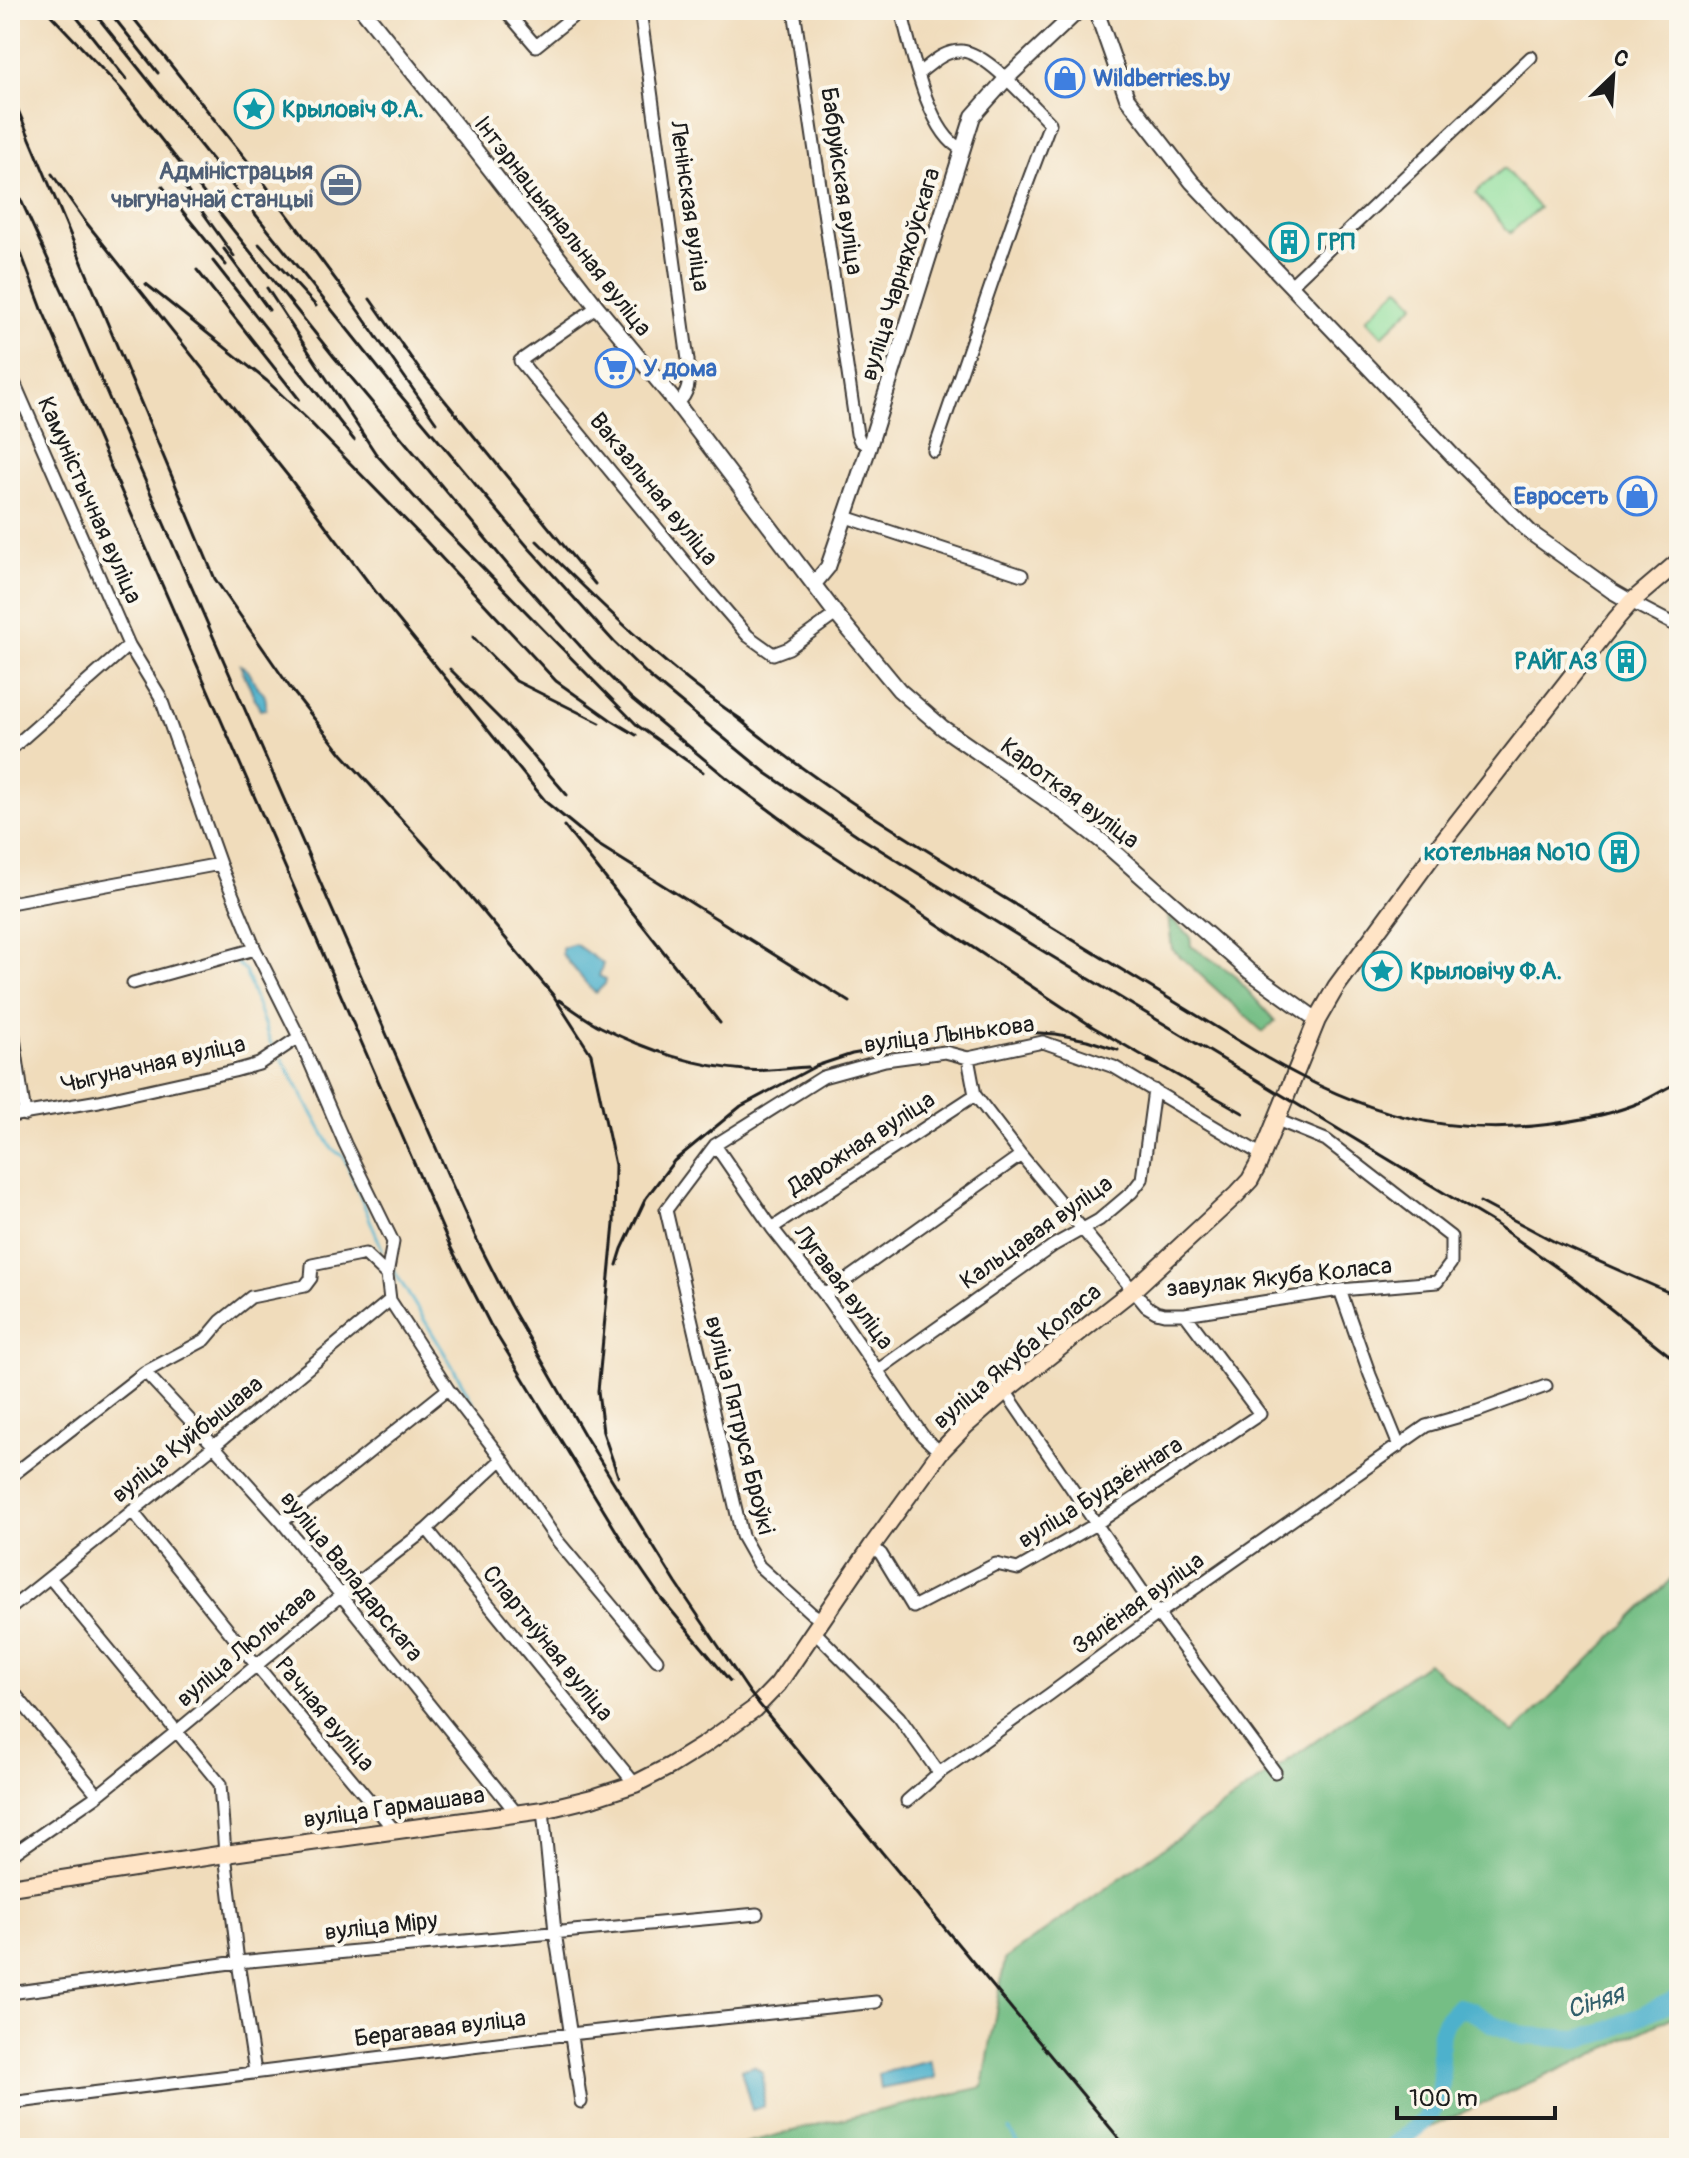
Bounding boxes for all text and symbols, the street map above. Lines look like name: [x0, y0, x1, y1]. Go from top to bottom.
north arrow: [1573, 36, 1653, 116]
text: С: [1609, 43, 1633, 75]
shop icon: Wildberries.by: [1044, 57, 1086, 99]
place label: Wildberries.by: [1093, 64, 1231, 93]
street label: Бабруйская вуліца: [814, 85, 869, 277]
place icon: Крыловіч Ф.А.: [233, 88, 275, 130]
place label: Крыловіч Ф.А.: [282, 95, 424, 124]
street label: Інтэрнацыянальная вуліца: [468, 110, 658, 342]
street label: Ленінская вуліца: [663, 118, 716, 293]
place label: Адміністрацыя чыгуначнай станцыі: [110, 157, 313, 214]
office icon: Адміністрацыя чыгуначнай станцыі: [320, 164, 362, 206]
street label: вуліца Чарняхоўскага: [854, 164, 947, 384]
building icon: ГРП: [1268, 221, 1310, 263]
place label: ГРП: [1317, 228, 1355, 257]
supermarket icon: У дома: [594, 347, 636, 389]
place label: У дома: [643, 354, 717, 383]
street label: Камуністычная вуліца: [31, 392, 148, 608]
street label: Вакзальная вуліца: [583, 407, 724, 572]
shop icon: Евросеть: [1616, 475, 1658, 517]
place label: Евросеть: [1513, 482, 1609, 511]
building icon: РАЙГАЗ: [1605, 640, 1647, 682]
place label: РАЙГАЗ: [1515, 647, 1598, 676]
street label: Кароткая вуліца: [995, 732, 1145, 855]
building icon: котельная №10: [1598, 831, 1640, 873]
place label: котельная №10: [1424, 838, 1591, 867]
place icon: Крыловічу Ф.А.: [1361, 950, 1403, 992]
place label: Крыловічу Ф.А.: [1410, 957, 1562, 986]
street label: вуліца Лынькова: [862, 1010, 1036, 1059]
street label: Чыгуначная вуліца: [58, 1029, 248, 1100]
street label: Дарожная вуліца: [781, 1085, 940, 1202]
street label: Кальцавая вуліца: [954, 1169, 1118, 1296]
street label: Лугавая вуліца: [787, 1218, 900, 1355]
street label: завулак Якуба Коласа: [1165, 1251, 1393, 1304]
street label: вуліца Якуба Коласа: [927, 1278, 1107, 1435]
street label: вуліца Пятруся Броўкі: [698, 1313, 781, 1537]
street label: вуліца Куйбышава: [106, 1370, 269, 1509]
street label: вуліца Будзённага: [1013, 1430, 1188, 1555]
street label: вуліца Валадарскага: [274, 1485, 429, 1667]
street label: Зялёная вуліца: [1067, 1546, 1210, 1661]
street label: Спартыўная вуліца: [476, 1560, 619, 1727]
street label: вуліца Люлькава: [170, 1579, 322, 1713]
street label: Рачная вуліца: [269, 1651, 381, 1777]
street label: вуліца Гармашава: [302, 1780, 486, 1835]
street label: вуліца Міру: [323, 1906, 439, 1947]
water label: Сіняя: [1563, 1977, 1631, 2026]
street label: Берагавая вуліца: [353, 2004, 528, 2053]
scale bar: [1397, 2070, 1555, 2120]
text: 100 m: [1409, 2084, 1478, 2113]

